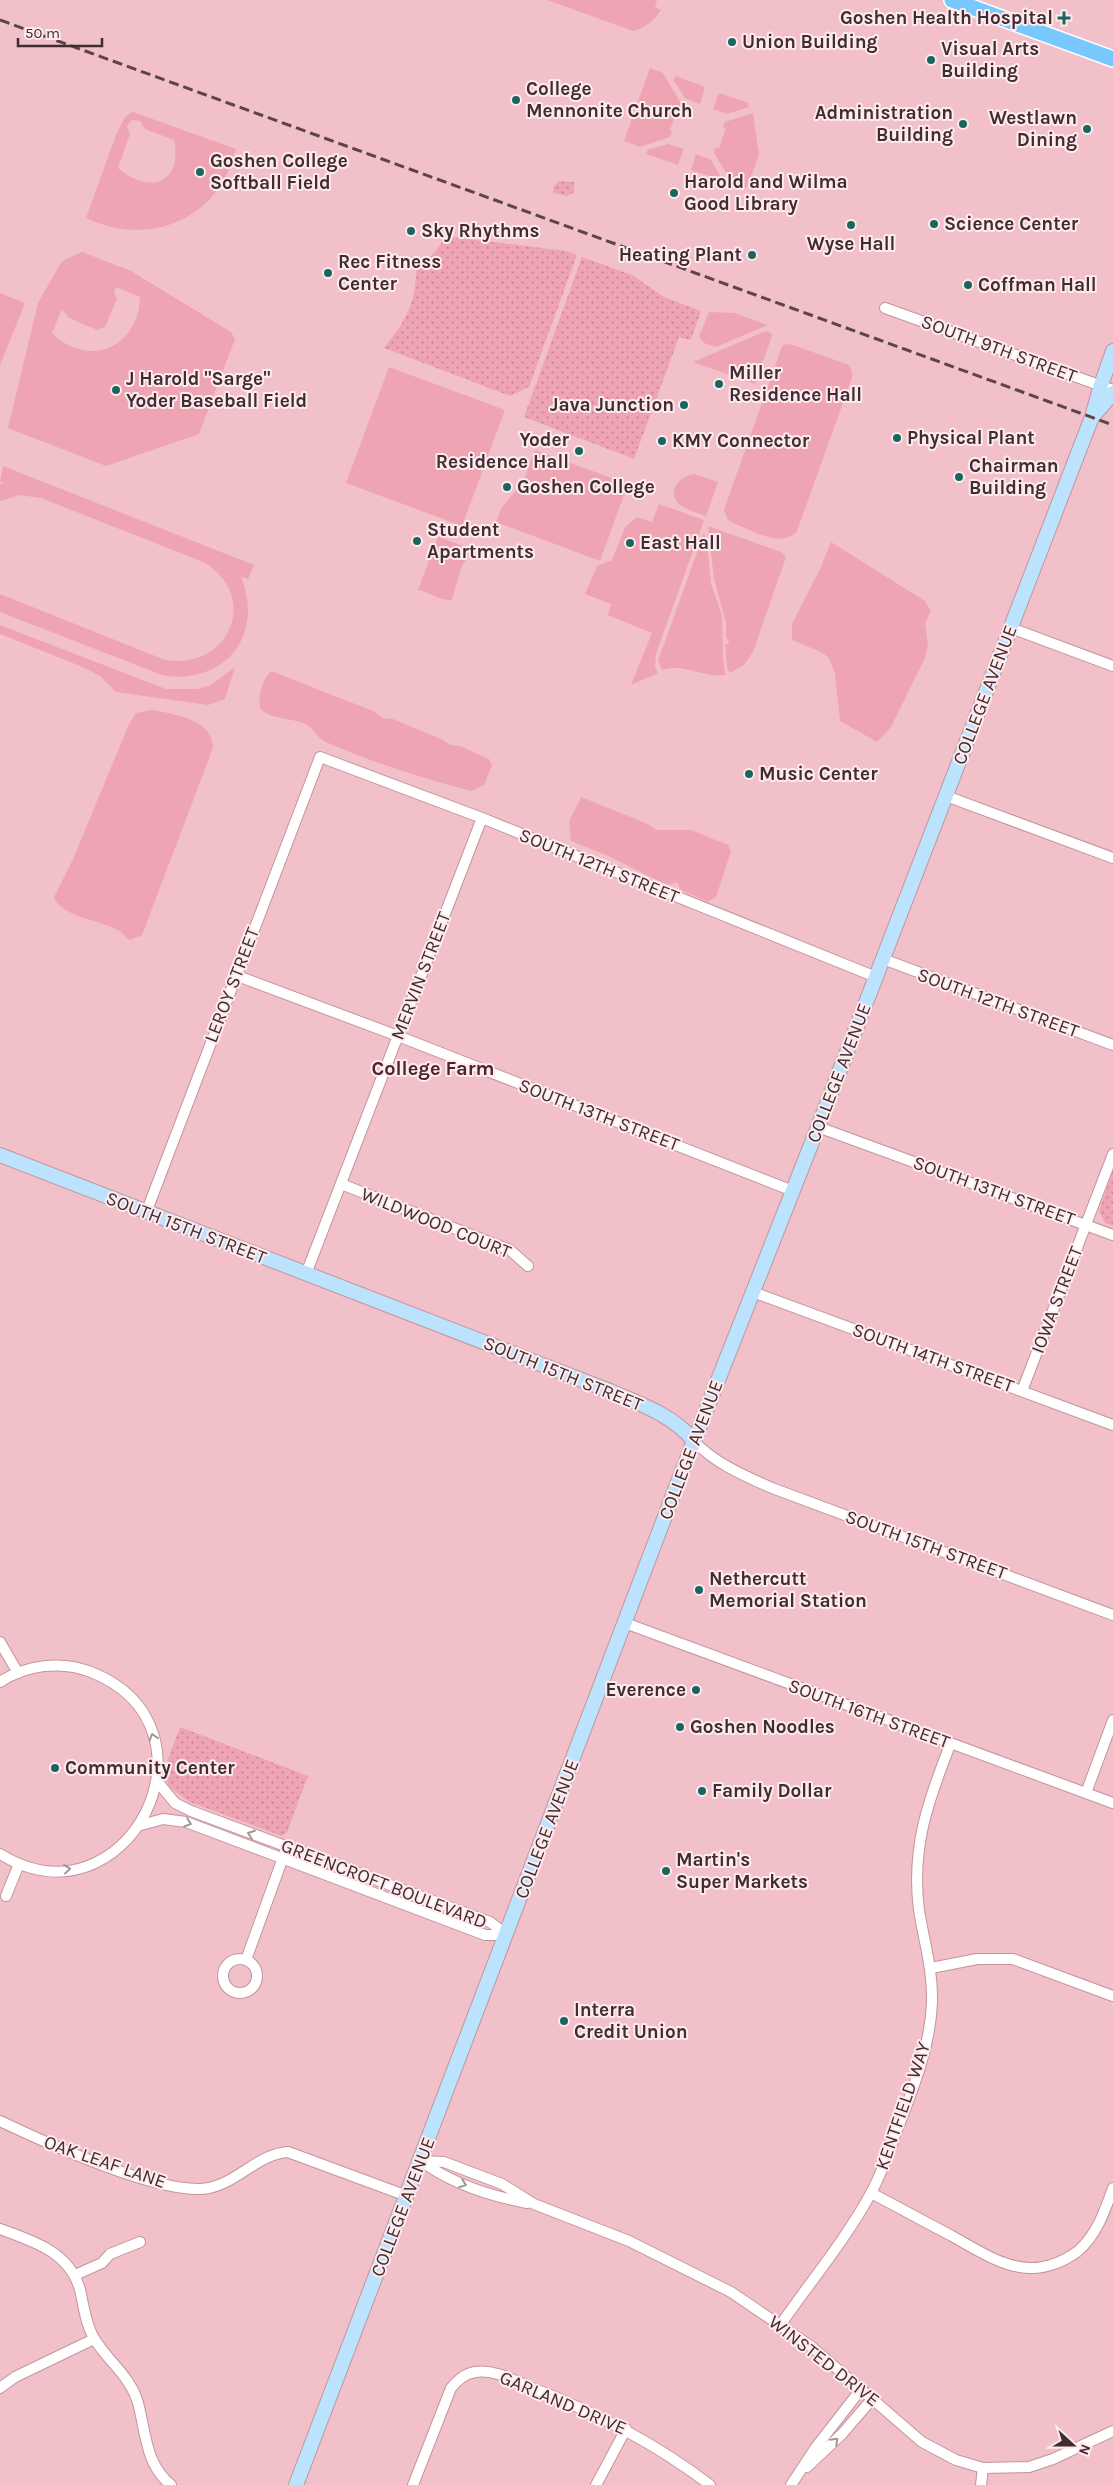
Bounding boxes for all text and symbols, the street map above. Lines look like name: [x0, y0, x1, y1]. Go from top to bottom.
place label: Goshen Health Hospital: [840, 7, 1053, 29]
marker: Goshen Health Hospital: [1057, 11, 1071, 25]
scale bar: [18, 15, 101, 47]
text: 50 m: [25, 24, 60, 42]
place label: Union Building: [742, 31, 878, 53]
marker: Union Building: [726, 36, 738, 48]
place label: Visual Arts Building: [941, 38, 1039, 82]
marker: Visual Arts Building: [925, 54, 937, 66]
place label: College Mennonite Church: [526, 78, 693, 122]
marker: College Mennonite Church: [510, 94, 522, 106]
place label: Administration Building: [815, 102, 953, 146]
place label: Westlawn Dining: [989, 107, 1077, 151]
marker: Administration Building: [957, 118, 969, 130]
marker: Westlawn Dining: [1081, 123, 1093, 135]
place label: Goshen College Softball Field: [210, 150, 348, 194]
marker: Goshen College Softball Field: [194, 166, 206, 178]
place label: Harold and Wilma Good Library: [684, 171, 848, 215]
marker: Harold and Wilma Good Library: [668, 187, 680, 199]
place label: Science Center: [944, 213, 1079, 235]
marker: Science Center: [928, 218, 940, 230]
marker: Wyse Hall: [845, 219, 857, 231]
place label: Sky Rhythms: [421, 220, 540, 242]
marker: Sky Rhythms: [405, 225, 417, 237]
place label: Wyse Hall: [807, 233, 895, 255]
place label: Heating Plant: [619, 244, 742, 266]
marker: Heating Plant: [746, 249, 758, 261]
place label: Rec Fitness Center: [338, 251, 441, 295]
marker: Rec Fitness Center: [322, 267, 334, 279]
place label: Coffman Hall: [978, 274, 1097, 296]
marker: Coffman Hall: [962, 279, 974, 291]
street label: SOUTH 9TH STREET: [918, 311, 1080, 388]
place label: Miller Residence Hall: [729, 362, 862, 406]
place label: J Harold "Sarge" Yoder Baseball Field: [126, 368, 307, 412]
marker: Miller Residence Hall: [713, 378, 725, 390]
marker: J Harold "Sarge" Yoder Baseball Field: [110, 384, 122, 396]
place label: Java Junction: [550, 394, 674, 416]
marker: Java Junction: [678, 399, 690, 411]
place label: Physical Plant: [907, 427, 1035, 449]
place label: Yoder Residence Hall: [436, 429, 570, 473]
place label: KMY Connector: [672, 430, 810, 452]
marker: Physical Plant: [891, 432, 903, 444]
marker: KMY Connector: [656, 435, 668, 447]
marker: Yoder Residence Hall: [573, 445, 585, 457]
place label: Chairman Building: [969, 455, 1059, 499]
marker: Chairman Building: [953, 471, 965, 483]
place label: Goshen College: [517, 476, 655, 498]
marker: Goshen College: [501, 481, 513, 493]
place label: Student Apartments: [427, 519, 534, 563]
place label: East Hall: [640, 532, 721, 554]
marker: Student Apartments: [411, 535, 423, 547]
marker: East Hall: [624, 537, 636, 549]
street label: COLLEGE AVENUE: [948, 622, 1022, 768]
place label: Music Center: [759, 763, 878, 785]
marker: Music Center: [743, 768, 755, 780]
street label: SOUTH 12TH STREET: [516, 824, 683, 908]
street label: MERVIN STREET: [386, 908, 456, 1043]
street label: LEROY STREET: [200, 924, 264, 1046]
street label: SOUTH 12TH STREET: [914, 964, 1082, 1043]
street label: COLLEGE AVENUE: [802, 1000, 876, 1146]
district label: College Farm: [371, 1057, 495, 1080]
street label: SOUTH 13TH STREET: [515, 1074, 683, 1156]
street label: SOUTH 13TH STREET: [910, 1151, 1078, 1231]
street label: WILDWOOD COURT: [358, 1183, 515, 1263]
street label: SOUTH 15TH STREET: [103, 1187, 270, 1269]
street label: IOWA STREET: [1027, 1243, 1088, 1357]
street label: SOUTH 14TH STREET: [849, 1319, 1017, 1398]
street label: SOUTH 15TH STREET: [480, 1332, 646, 1416]
street label: COLLEGE AVENUE: [654, 1377, 728, 1523]
street label: SOUTH 15TH STREET: [842, 1506, 1010, 1585]
place label: Nethercutt Memorial Station: [709, 1568, 867, 1612]
marker: Nethercutt Memorial Station: [693, 1584, 705, 1596]
street label: SOUTH 16TH STREET: [785, 1675, 953, 1754]
place label: Everence: [605, 1679, 686, 1701]
marker: Everence: [690, 1684, 702, 1696]
place label: Goshen Noodles: [690, 1716, 835, 1738]
marker: Goshen Noodles: [674, 1721, 686, 1733]
one-way arrow: [148, 1734, 158, 1742]
street label: COLLEGE AVENUE: [510, 1756, 584, 1902]
place label: Community Center: [65, 1757, 235, 1779]
marker: Community Center: [49, 1762, 61, 1774]
place label: Family Dollar: [712, 1780, 832, 1802]
marker: Family Dollar: [696, 1785, 708, 1797]
one-way arrow: [183, 1817, 192, 1827]
one-way arrow: [248, 1830, 256, 1840]
street label: GREENCROFT BOULEVARD: [278, 1834, 490, 1934]
place label: Martin's Super Markets: [676, 1849, 808, 1893]
one-way arrow: [64, 1864, 72, 1875]
marker: Martin's Super Markets: [660, 1865, 672, 1877]
place label: Interra Credit Union: [574, 1999, 688, 2043]
marker: Interra Credit Union: [558, 2015, 570, 2027]
street label: KENTFIELD WAY: [871, 2039, 935, 2173]
street label: OAK LEAF LANE: [41, 2131, 169, 2193]
street label: COLLEGE AVENUE: [366, 2134, 440, 2280]
one-way arrow: [458, 2178, 466, 2188]
street label: WINSTED DRIVE: [764, 2311, 884, 2411]
street label: GARLAND DRIVE: [496, 2366, 630, 2440]
north arrow: [1048, 2420, 1098, 2470]
one-way arrow: [829, 2438, 838, 2447]
text: N: [1075, 2442, 1094, 2457]

